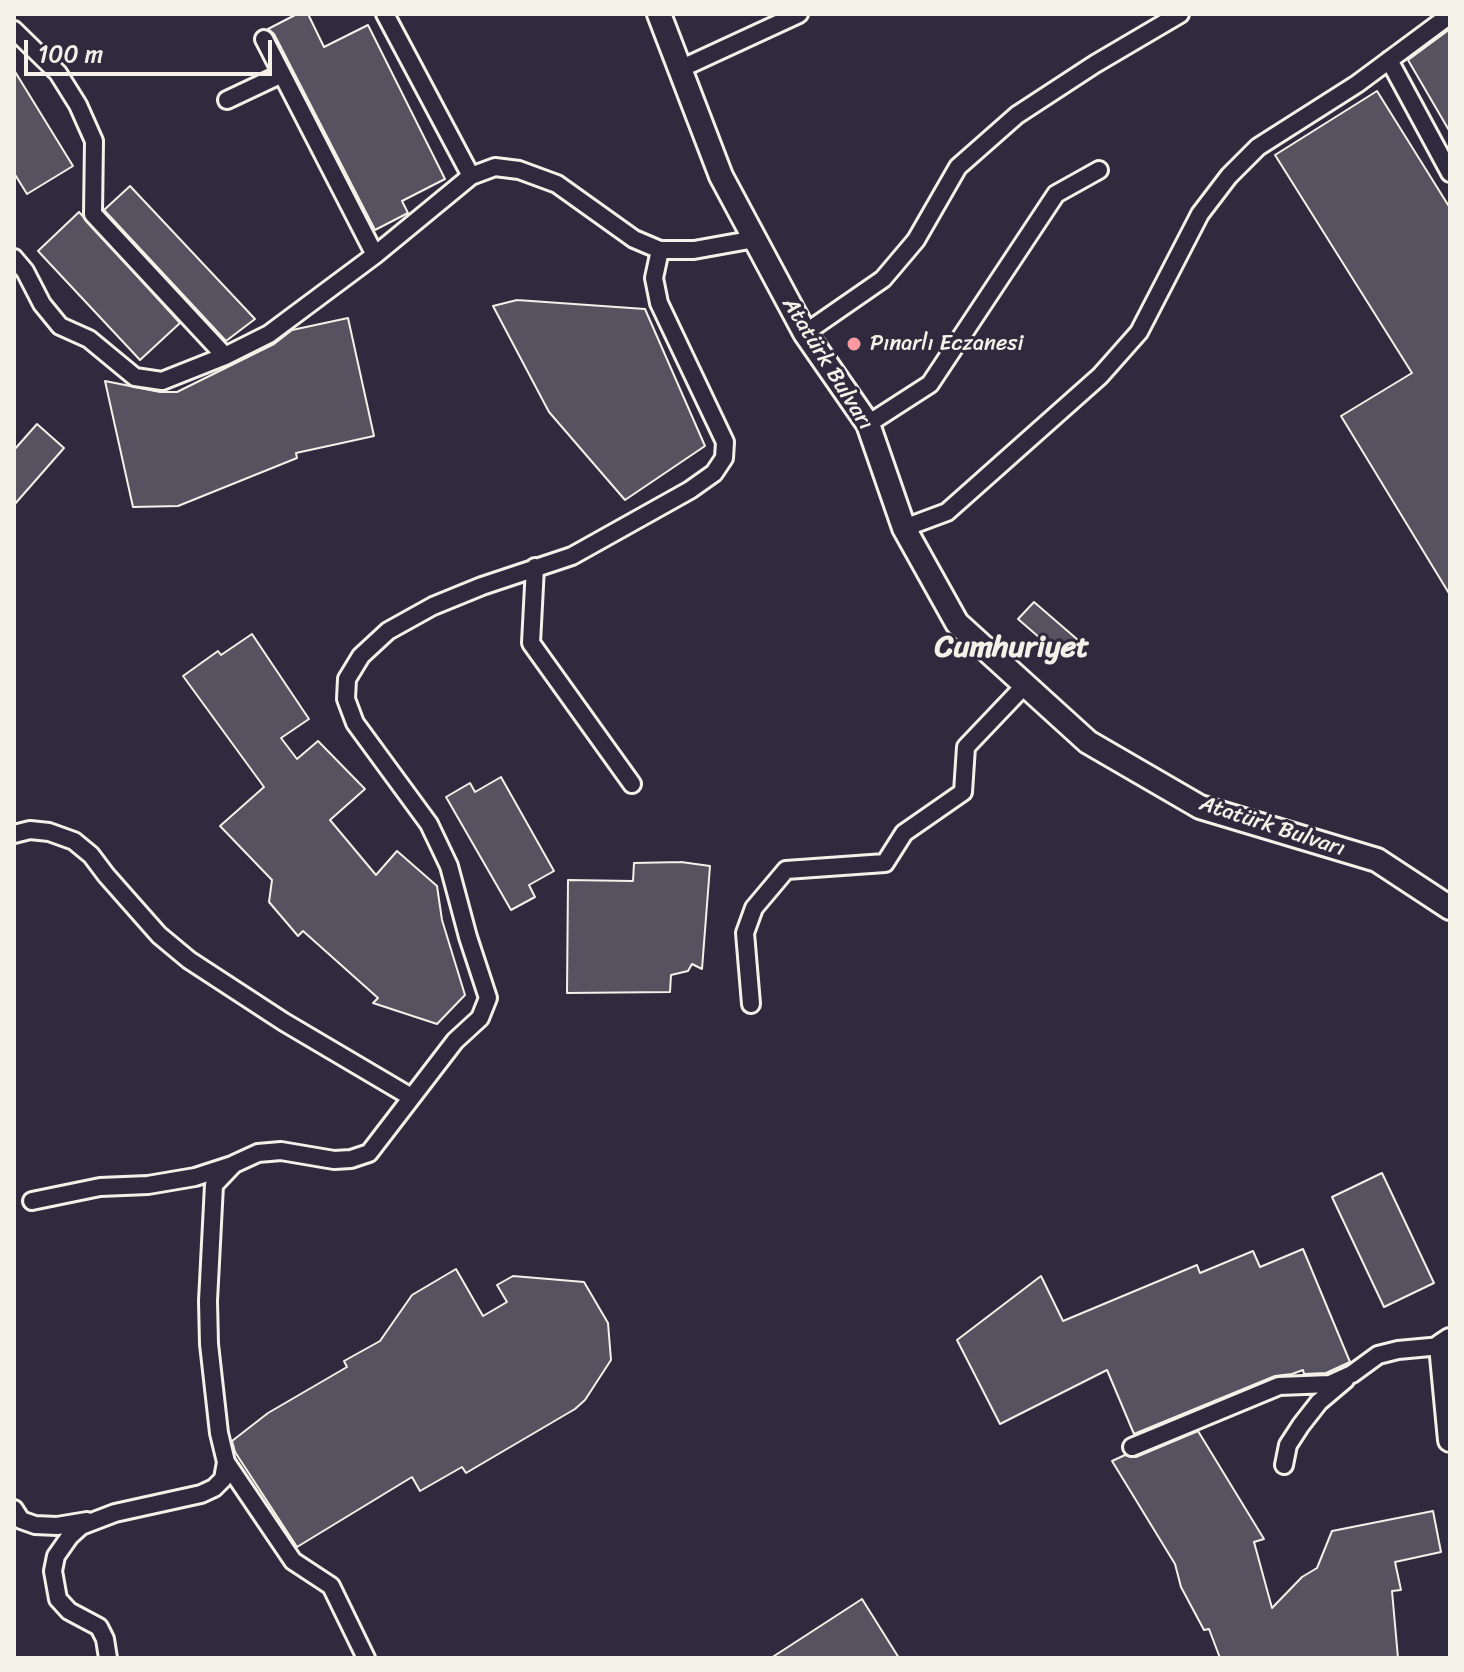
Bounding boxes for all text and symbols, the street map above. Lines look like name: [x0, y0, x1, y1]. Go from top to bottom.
scale bar: [28, 24, 276, 74]
text: 100 m: [38, 33, 103, 75]
street label: Atatürk Bulvarı: [776, 293, 878, 435]
place label: Pınarlı Eczanesi: [870, 331, 1024, 357]
marker: Pınarlı Eczanesi: [845, 335, 863, 353]
district label: Cumhuriyet: [935, 630, 1089, 666]
street label: Atatürk Bulvarı: [1196, 791, 1348, 863]

